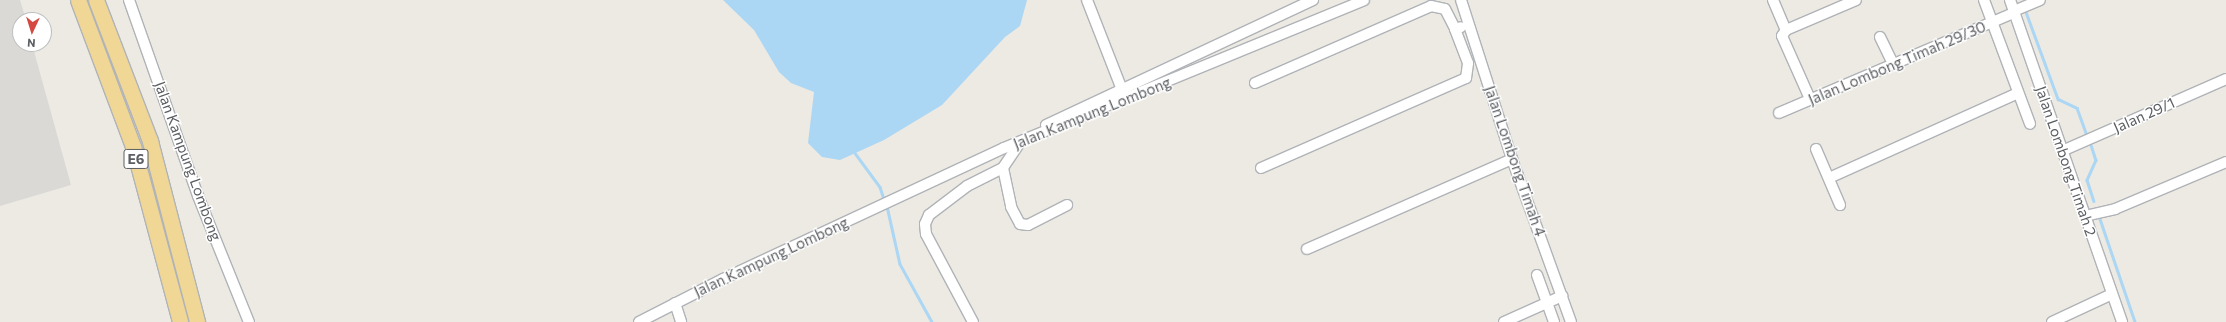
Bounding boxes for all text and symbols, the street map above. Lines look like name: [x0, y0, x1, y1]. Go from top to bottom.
north arrow: [12, 12, 52, 52]
street label: Jalan Lombong Timah 29/30: [1805, 17, 1989, 109]
text: N: [27, 37, 36, 50]
street label: Jalan Kampung Lombong: [1011, 73, 1173, 153]
street label: Jalan Kampung Lombong: [151, 79, 225, 243]
street label: Jalan Lombong Timah 4: [1481, 83, 1549, 239]
street label: Jalan Lombong Timah 2: [2032, 84, 2100, 238]
street label: Jalan 29/1: [2110, 93, 2178, 137]
road number: E6: [123, 147, 149, 171]
street label: Jalan Kampung Lombong: [691, 213, 851, 301]

